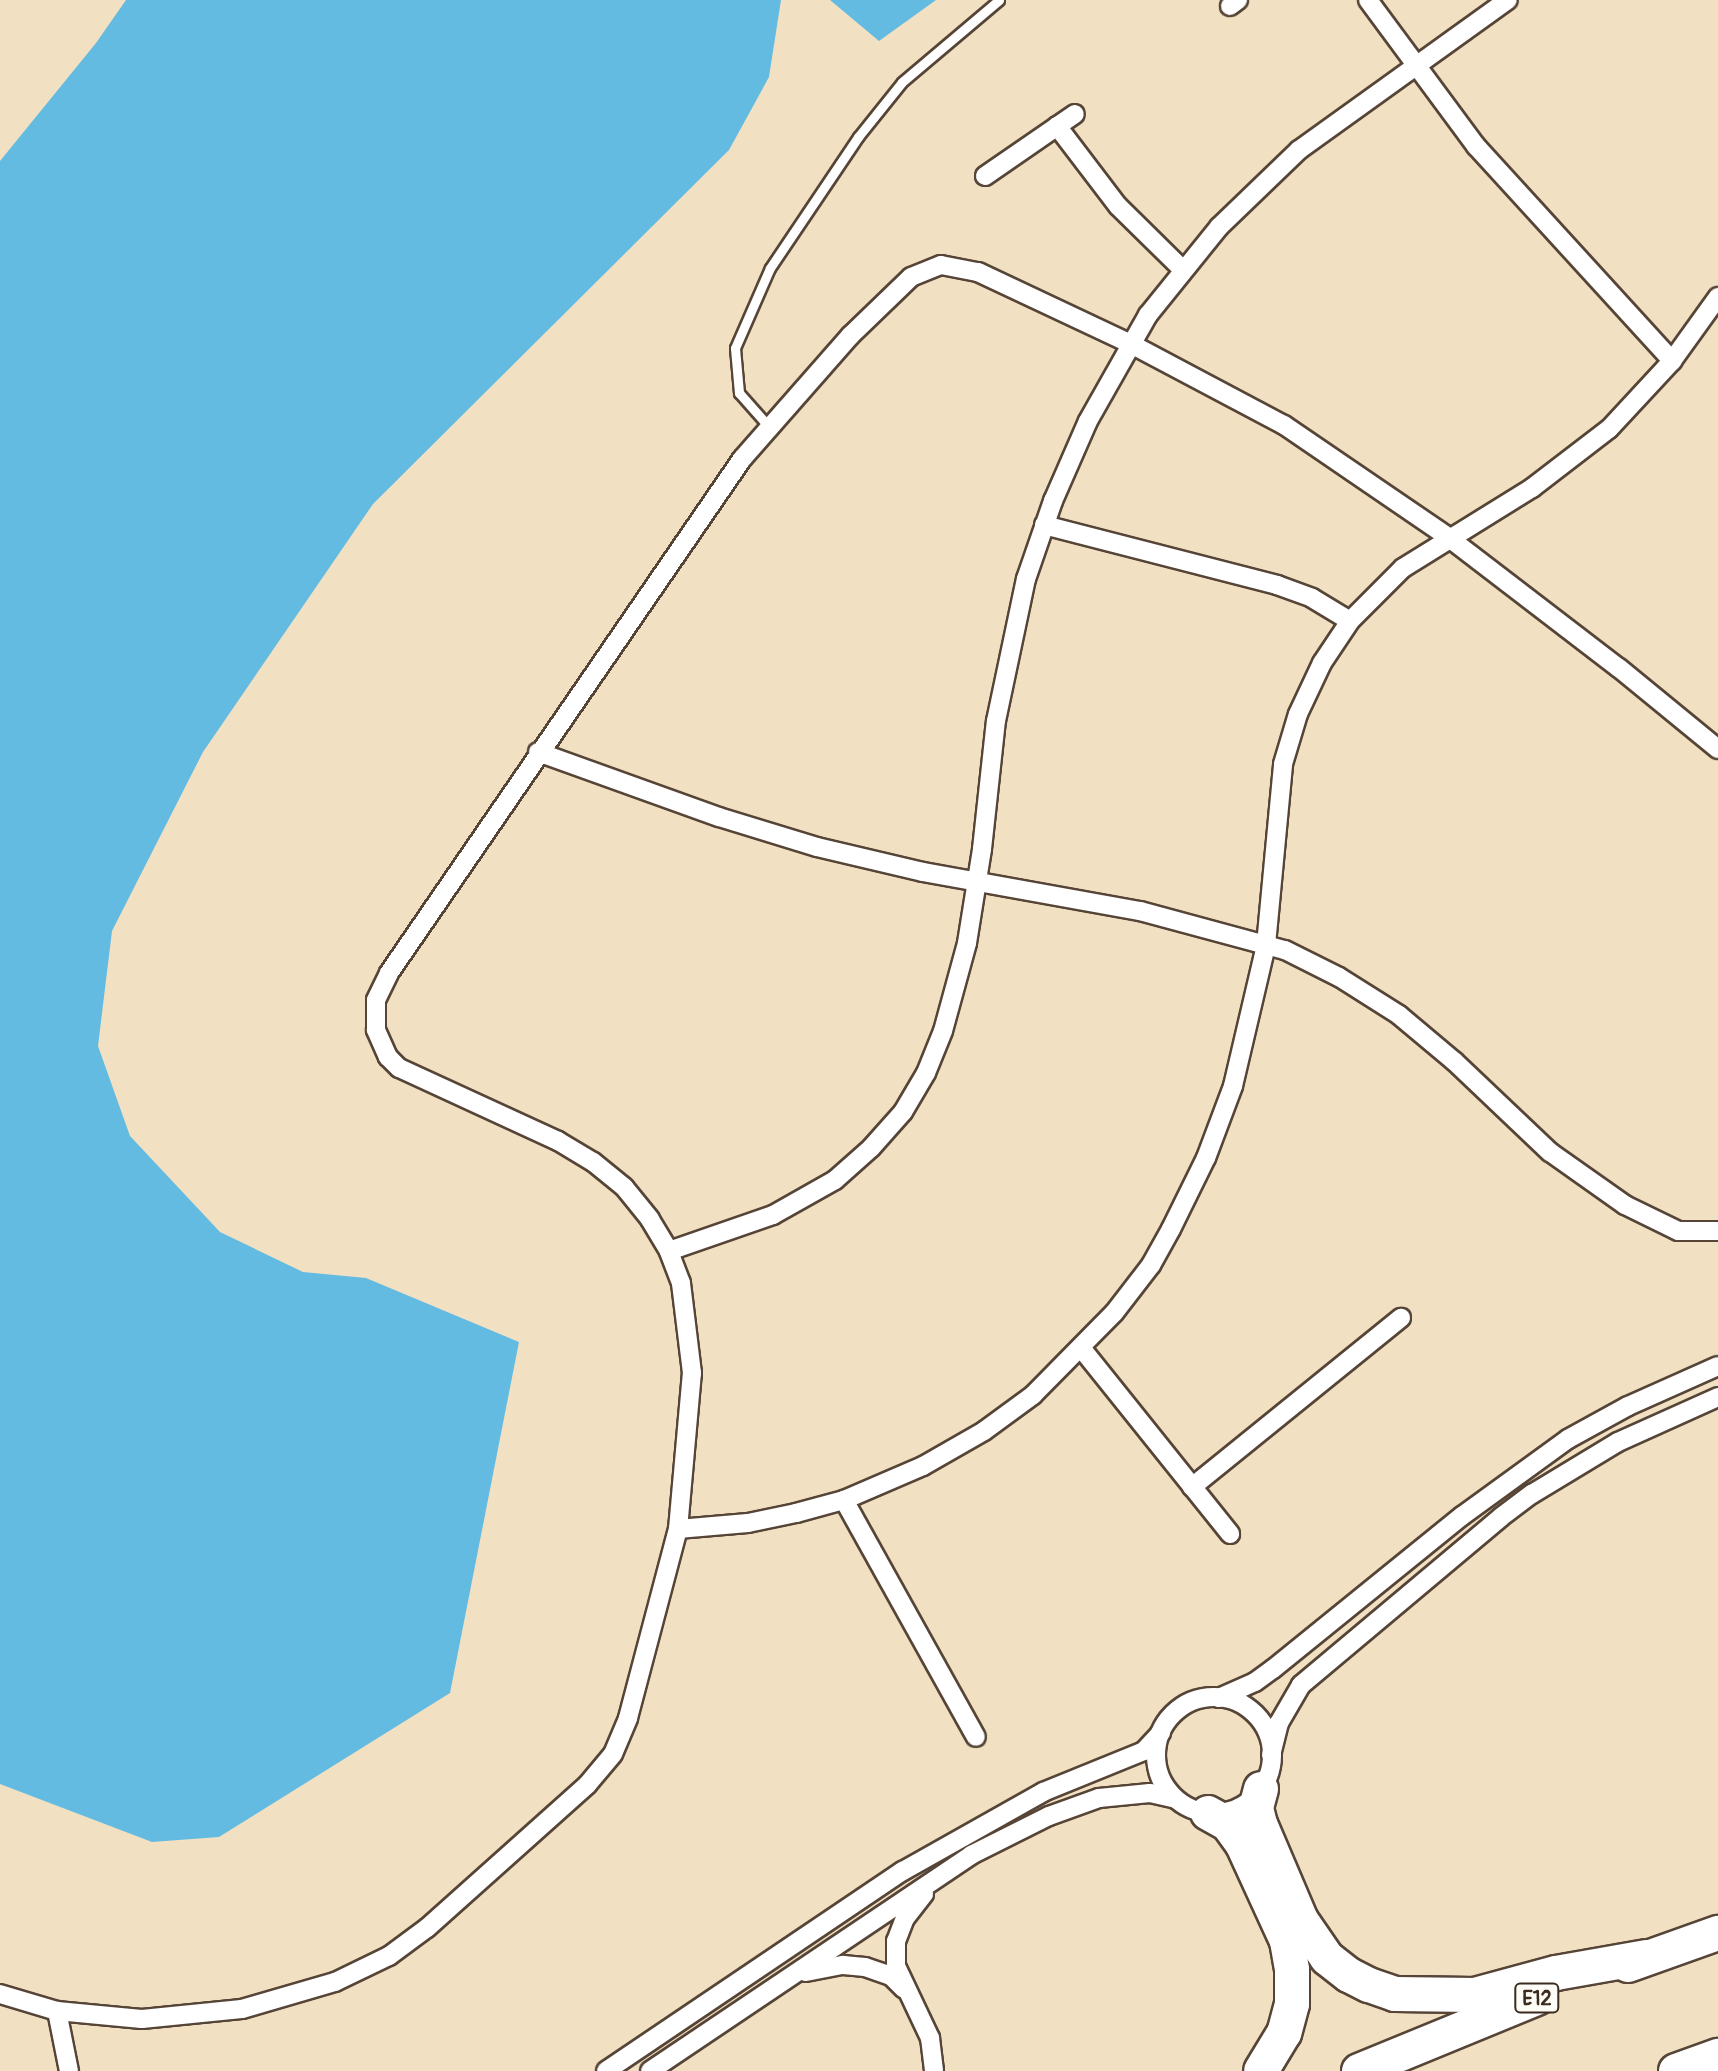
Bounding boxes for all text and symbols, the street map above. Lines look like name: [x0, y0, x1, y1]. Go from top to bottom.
road number: E12: [1513, 1982, 1561, 2014]

